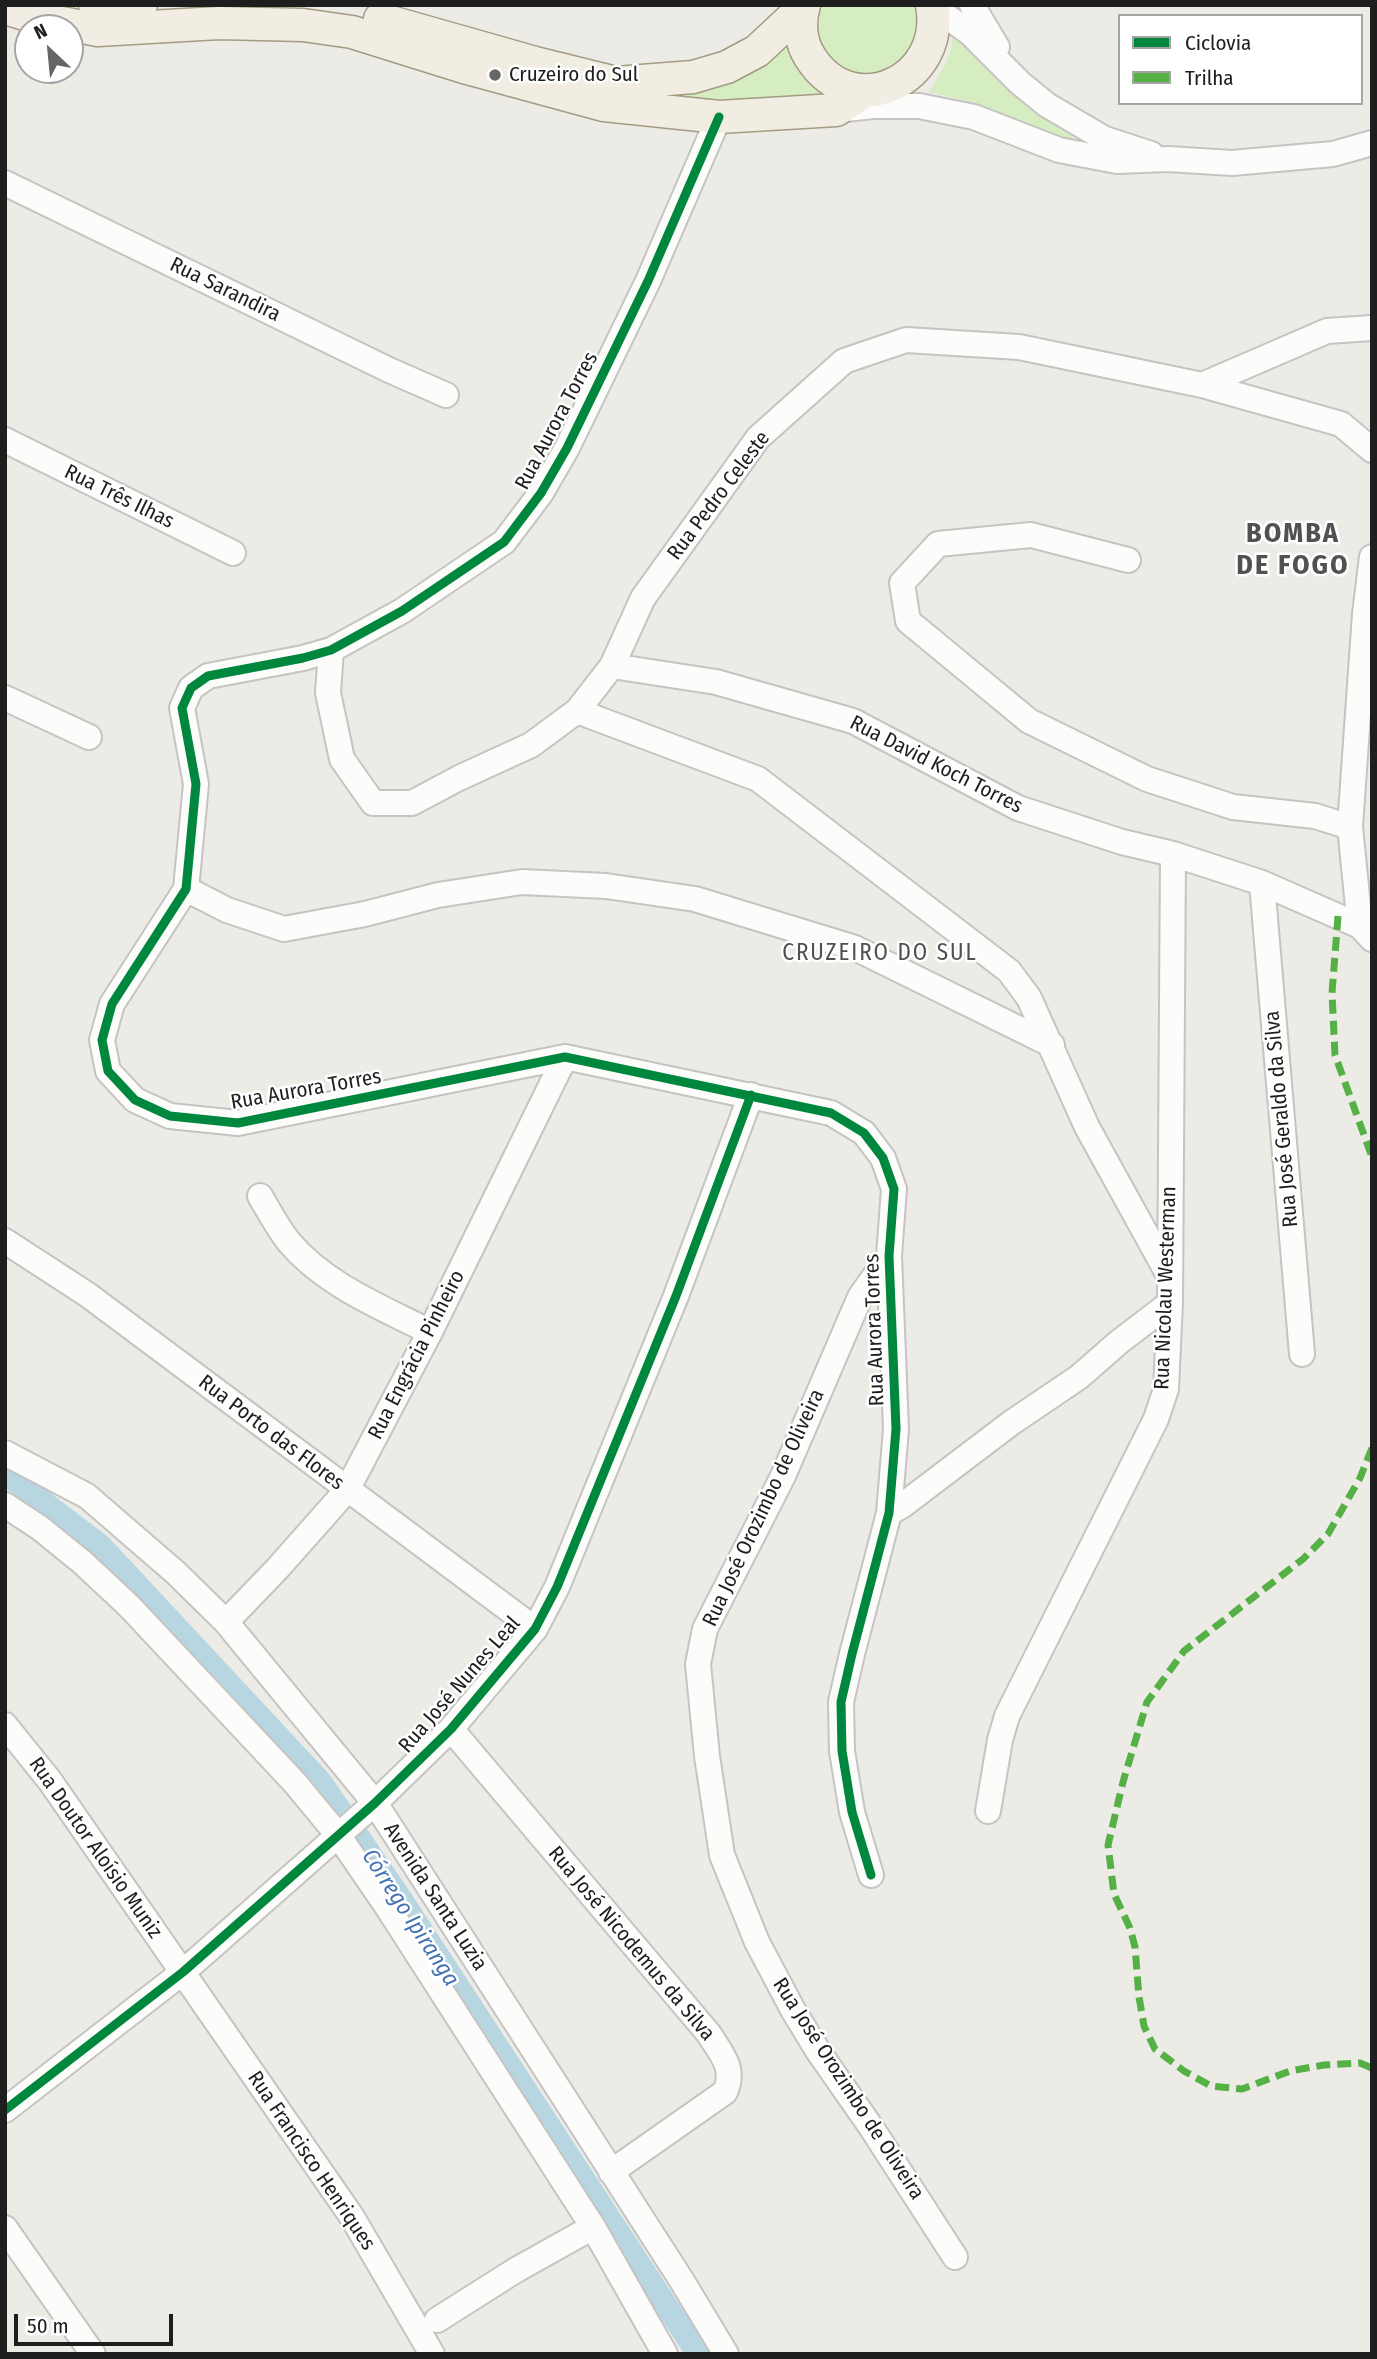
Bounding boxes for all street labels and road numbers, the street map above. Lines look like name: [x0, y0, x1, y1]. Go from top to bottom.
street label: Rua Sarandira: [166, 252, 284, 328]
street label: Rua Aurora Torres: [510, 348, 604, 494]
street label: Rua Pedro Celeste: [662, 427, 776, 565]
street label: Rua Três Ilhas: [60, 460, 178, 534]
street label: Rua David Koch Torres: [845, 711, 1027, 819]
street label: Rua José Geraldo da Silva: [1260, 1010, 1304, 1228]
street label: Rua Aurora Torres: [229, 1064, 383, 1116]
street label: Rua Nicolau Westerman: [1150, 1186, 1182, 1390]
street label: Rua Aurora Torres: [860, 1253, 890, 1407]
street label: Rua Engrácia Pinheiro: [363, 1266, 471, 1444]
street label: Rua Porto das Flores: [193, 1370, 349, 1496]
street label: Rua José Orozimbo de Oliveira: [698, 1385, 830, 1631]
street label: Rua José Nunes Leal: [394, 1612, 526, 1758]
street label: Rua Doutor Aloísio Muniz: [23, 1753, 167, 1943]
street label: Avenida Santa Luzia: [378, 1818, 492, 1976]
street label: Rua José Nicodemus da Silva: [542, 1842, 720, 2046]
street label: Rua José Orozimbo de Oliveira: [767, 1974, 929, 2204]
street label: Rua Francisco Henriques: [242, 2067, 380, 2255]

